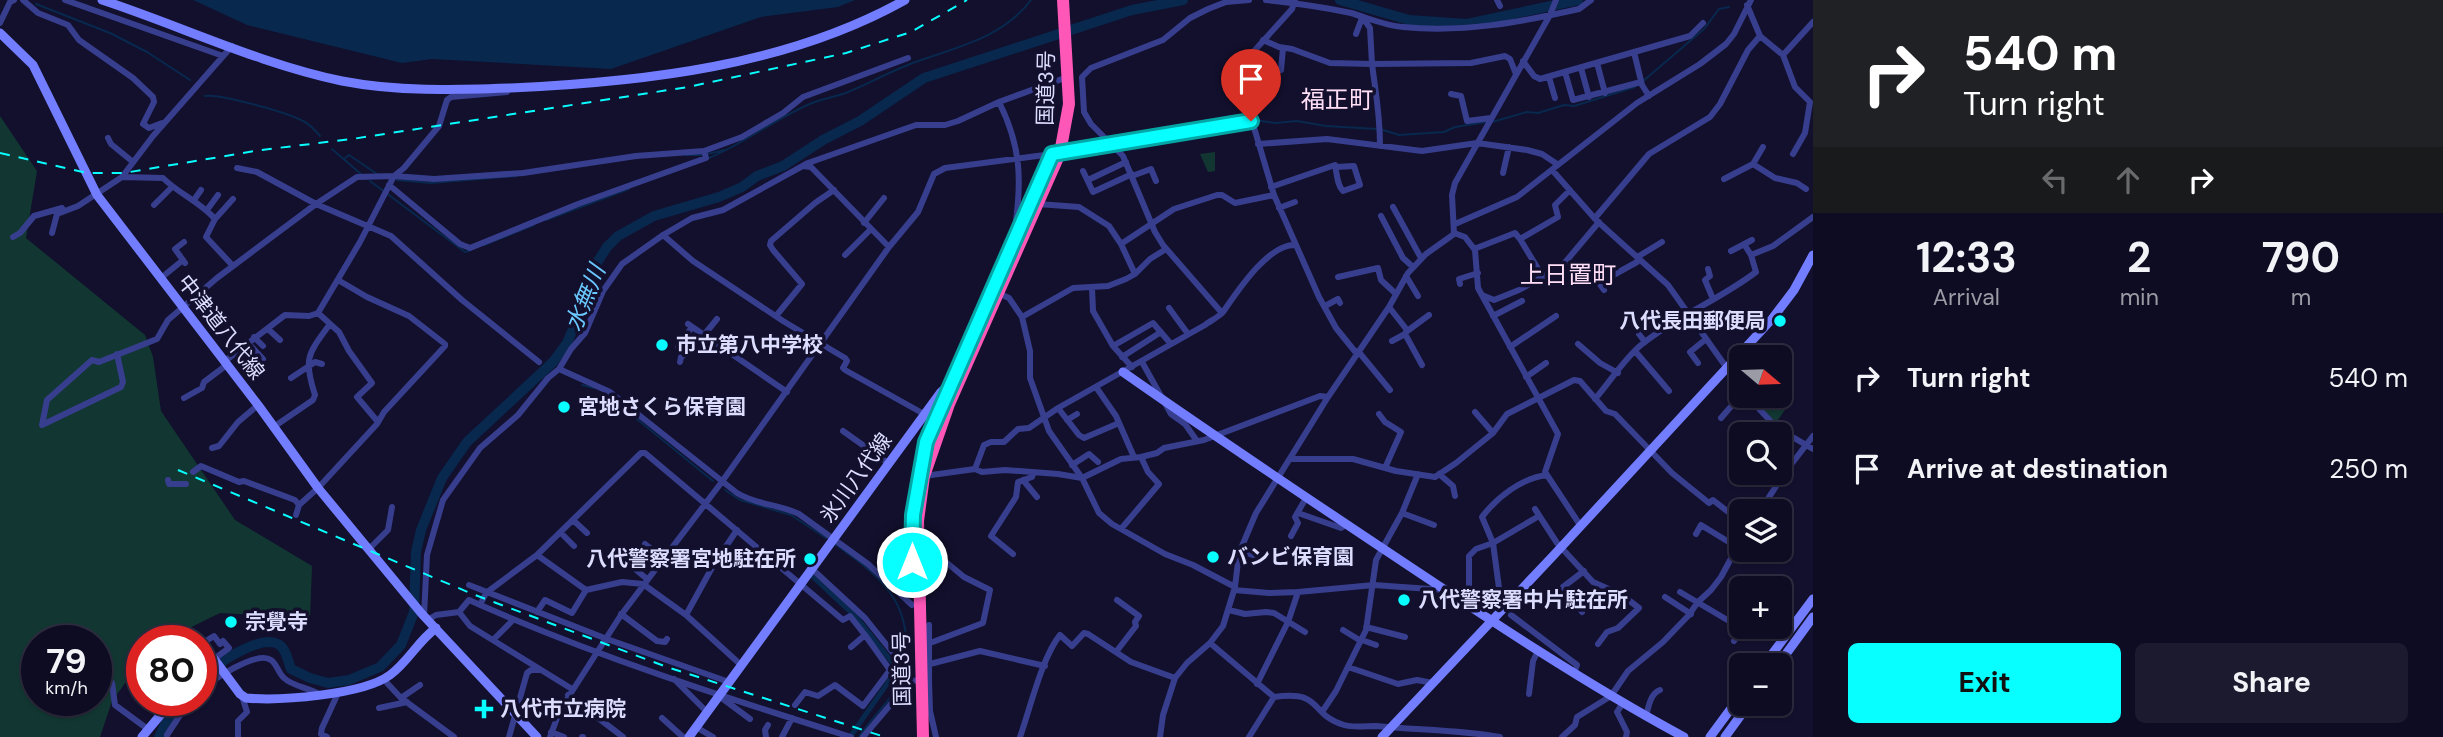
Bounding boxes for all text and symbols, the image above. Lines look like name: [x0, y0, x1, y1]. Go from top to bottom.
text: 540 m: [1963, 21, 2117, 85]
icon: right: [1848, 28, 1939, 119]
pin: [1221, 49, 1281, 121]
street label: 国道3号: [1031, 50, 1061, 126]
icon: arrive: [1232, 60, 1270, 98]
text: Turn right: [1963, 83, 2105, 125]
district label: 福正町: [1301, 84, 1373, 115]
icon: left: [2036, 161, 2074, 199]
icon: ahead: [2109, 161, 2147, 199]
icon: right: [2182, 161, 2220, 199]
text: 12:33: [1916, 230, 2017, 285]
text: 2: [2127, 230, 2151, 285]
text: 790: [2262, 230, 2340, 285]
water label: 水無川: [558, 258, 613, 336]
district label: 上日置町: [1520, 259, 1616, 290]
street label: 中津道八代線: [171, 269, 271, 385]
text: Arrival: [1933, 282, 2000, 312]
text: min: [2120, 282, 2159, 312]
text: m: [2291, 282, 2311, 312]
place label: 八代長田郵便局: [1619, 307, 1766, 335]
marker: 八代長田郵便局: [1772, 313, 1788, 329]
place label: 市立第八中学校: [676, 331, 823, 359]
marker: 市立第八中学校: [654, 337, 670, 353]
north arrow: [1729, 345, 1792, 408]
map controls: [1729, 345, 1792, 716]
icon: right: [1848, 359, 1886, 397]
text: Turn right: [1907, 361, 2031, 395]
text: 540 m: [2328, 361, 2408, 395]
place label: 宮地さくら保育園: [578, 393, 746, 421]
marker: 宮地さくら保育園: [556, 399, 572, 415]
button: search: [1729, 422, 1792, 485]
street label: 氷川八代線: [814, 427, 898, 529]
icon: arrive: [1848, 450, 1886, 488]
text: Arrive at destination: [1907, 452, 2168, 486]
text: 250 m: [2329, 452, 2408, 486]
button: layers: [1729, 499, 1792, 562]
position arrow: [875, 525, 949, 599]
place label: バンビ保育園: [1227, 543, 1354, 571]
place label: 八代警察署宮地駐在所: [586, 545, 796, 573]
marker: バンビ保育園: [1205, 549, 1221, 565]
marker: 八代警察署宮地駐在所: [802, 551, 818, 567]
button: +: [1729, 576, 1792, 639]
place label: 八代警察署中片駐在所: [1418, 586, 1628, 614]
marker: 八代警察署中片駐在所: [1396, 592, 1412, 608]
place label: 宗覺寺: [245, 608, 308, 636]
marker: 宗覺寺: [223, 614, 239, 630]
speed limit sign: 80: [126, 625, 217, 716]
street label: 国道3号: [887, 631, 917, 707]
text: 79: [46, 638, 87, 684]
button: Exit: [1848, 643, 2121, 723]
button: Share: [2135, 643, 2408, 723]
button: −: [1729, 653, 1792, 716]
text: km/h: [45, 676, 88, 700]
place label: 八代市立病院: [500, 695, 626, 723]
marker: 八代市立病院: [474, 699, 494, 719]

